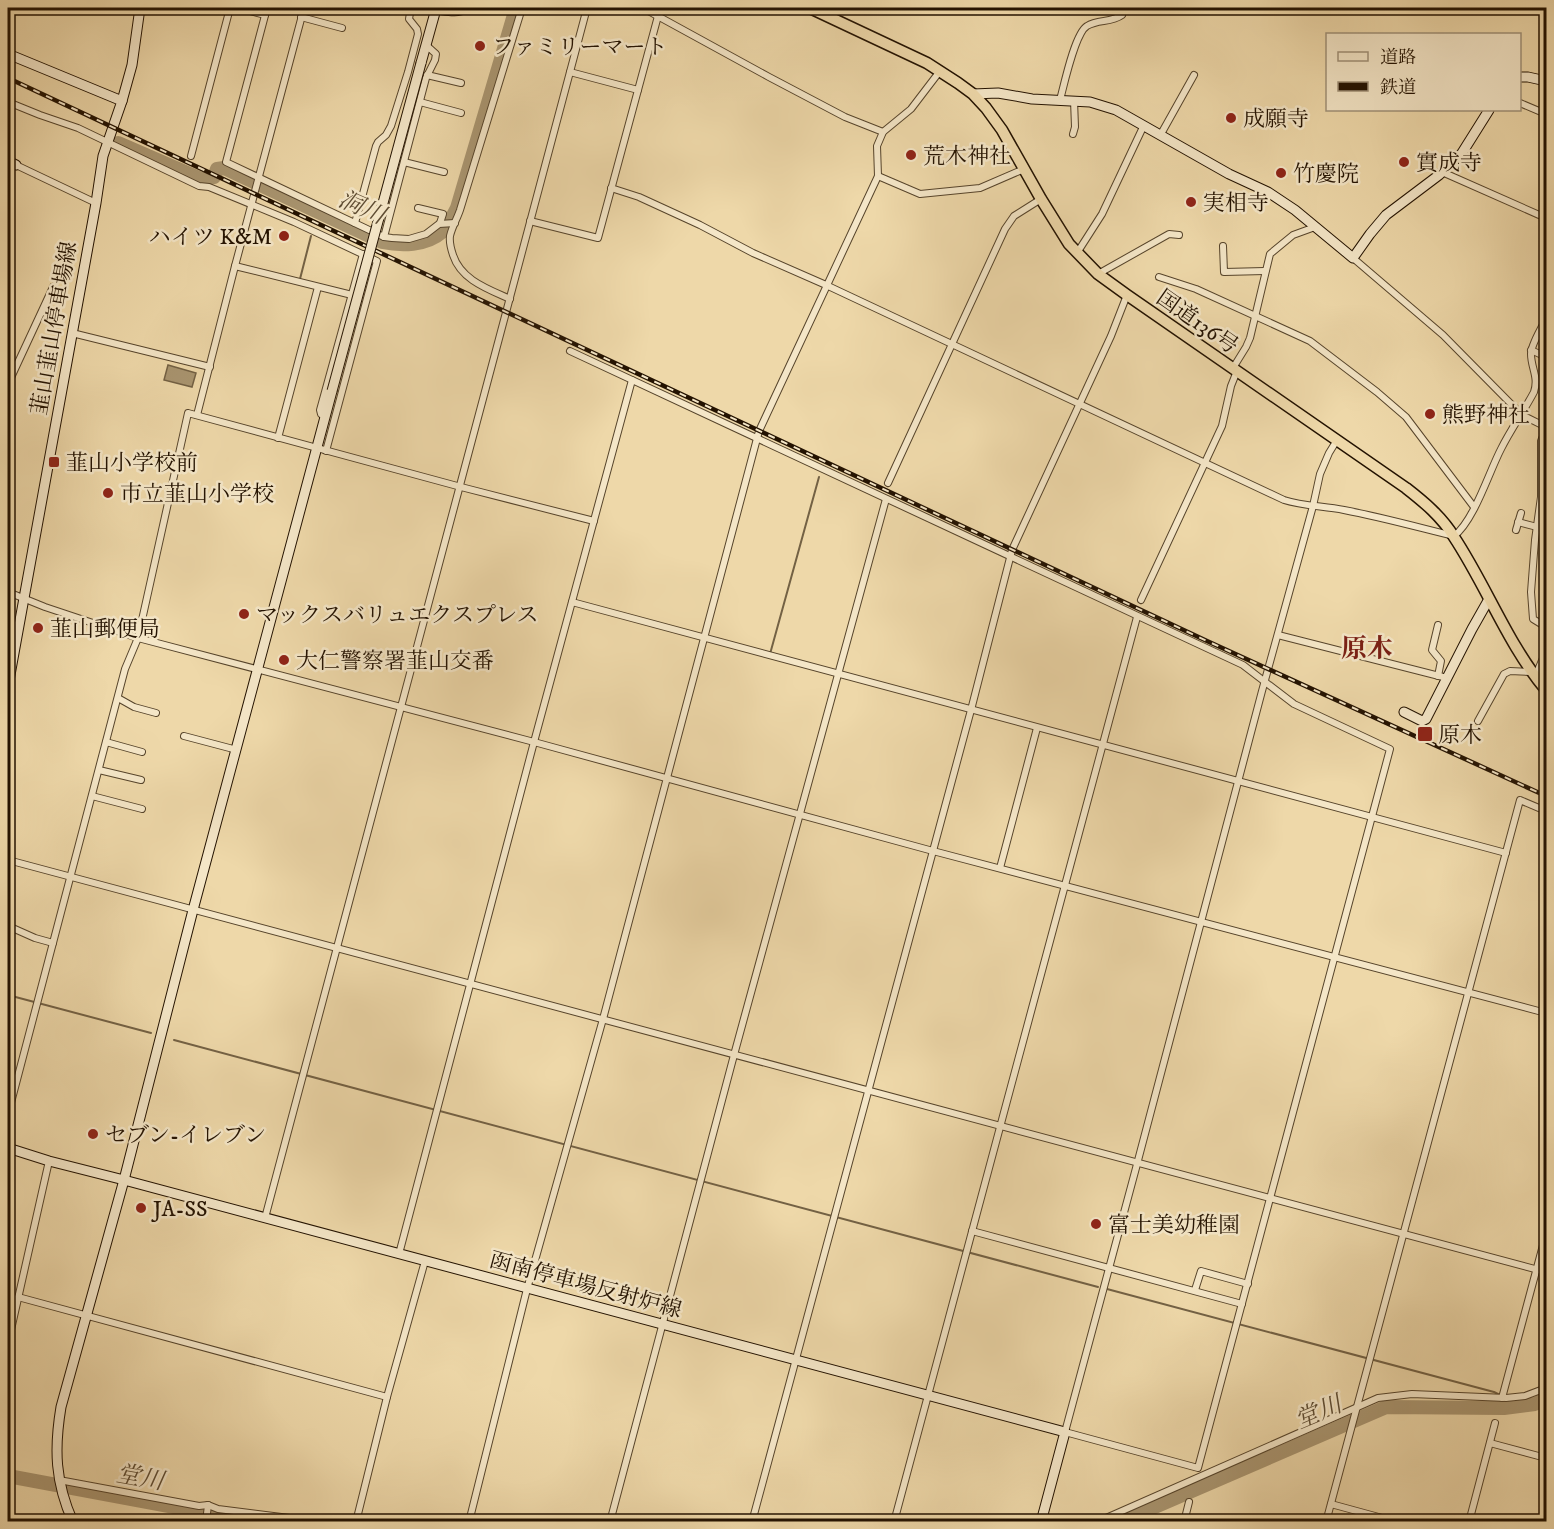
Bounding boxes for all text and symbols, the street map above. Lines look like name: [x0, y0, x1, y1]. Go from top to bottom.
legend: [1326, 33, 1521, 111]
place label: ファミリーマート: [492, 34, 668, 61]
marker: ファミリーマート: [473, 39, 487, 53]
text: 道路: [1380, 47, 1416, 69]
text: 鉄道: [1380, 77, 1416, 99]
place label: 成願寺: [1243, 106, 1309, 133]
marker: 成願寺: [1224, 111, 1238, 125]
place label: 荒木神社: [923, 143, 1011, 170]
marker: 荒木神社: [904, 148, 918, 162]
place label: 實成寺: [1416, 150, 1482, 177]
marker: 實成寺: [1397, 155, 1411, 169]
place label: 竹慶院: [1293, 161, 1359, 188]
marker: 竹慶院: [1274, 166, 1288, 180]
water label: 洞川: [334, 184, 392, 233]
place label: 実相寺: [1203, 190, 1269, 217]
marker: 実相寺: [1184, 195, 1198, 209]
place label: ハイツ K&M: [149, 224, 272, 251]
marker: ハイツ K&M: [277, 229, 291, 243]
street label: 韮山韮山停車場線: [26, 239, 83, 417]
street label: 国道136号: [1151, 284, 1243, 360]
place label: 熊野神社: [1442, 402, 1530, 429]
marker: 熊野神社: [1423, 407, 1437, 421]
place label: 韮山小学校前: [66, 450, 198, 477]
marker: 韮山小学校前: [47, 455, 61, 469]
place label: 市立韮山小学校: [120, 481, 274, 508]
marker: 市立韮山小学校: [101, 486, 115, 500]
place label: マックスバリュエクスプレス: [256, 602, 538, 629]
marker: マックスバリュエクスプレス: [237, 607, 251, 621]
place label: 韮山郵便局: [50, 616, 160, 643]
marker: 韮山郵便局: [31, 621, 45, 635]
district label: 原木: [1341, 633, 1393, 666]
place label: 大仁警察署韮山交番: [296, 648, 494, 675]
marker: 大仁警察署韮山交番: [277, 653, 291, 667]
place label: 原木: [1438, 722, 1482, 749]
marker: 原木: [1416, 725, 1434, 743]
place label: セブン-イレブン: [105, 1122, 266, 1149]
marker: セブン-イレブン: [86, 1127, 100, 1141]
place label: JA-SS: [151, 1196, 207, 1223]
marker: JA-SS: [134, 1201, 148, 1215]
place label: 富士美幼稚園: [1108, 1212, 1240, 1239]
marker: 富士美幼稚園: [1089, 1217, 1103, 1231]
street label: 函南停車場反射炉線: [486, 1247, 685, 1324]
water label: 堂川: [1290, 1389, 1349, 1436]
water label: 堂川: [114, 1459, 169, 1497]

